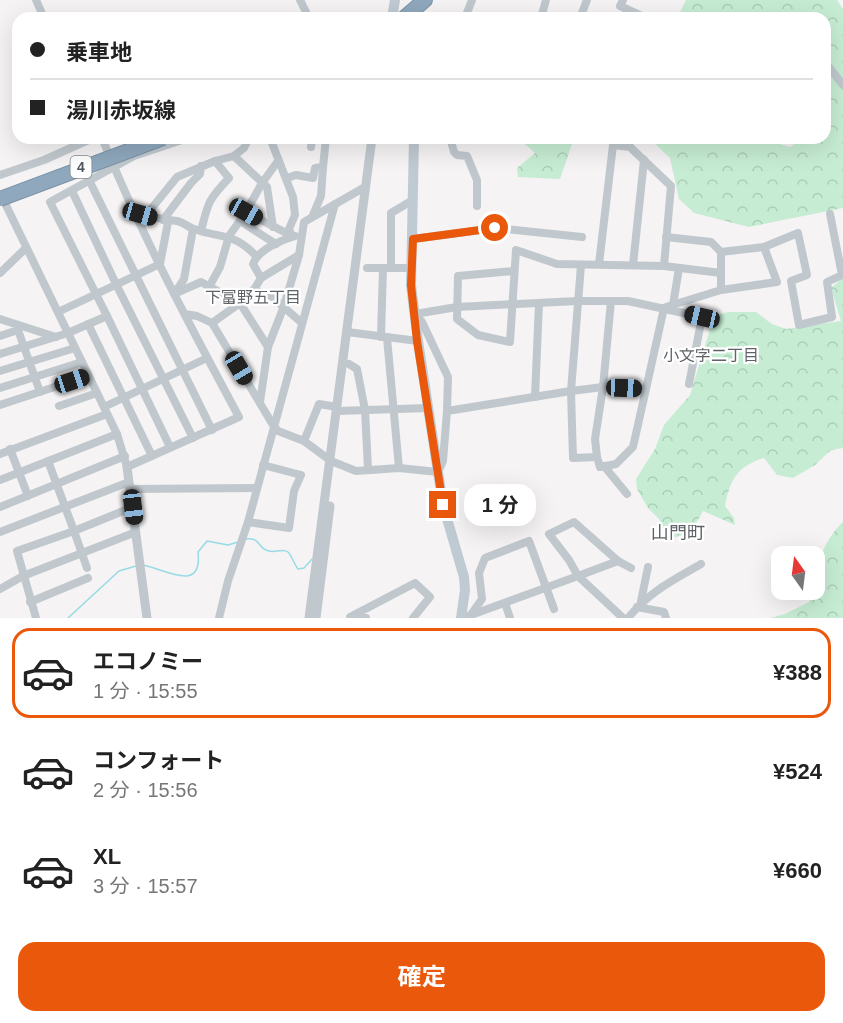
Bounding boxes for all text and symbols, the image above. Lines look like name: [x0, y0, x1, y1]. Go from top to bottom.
text: 乗車地: [66, 40, 132, 65]
text: 湯川赤坂線: [66, 98, 176, 123]
road number: 4: [70, 156, 92, 178]
car: [226, 195, 266, 229]
car: [120, 200, 160, 228]
route start: [481, 214, 508, 241]
district label: 下富野五丁目: [205, 289, 301, 306]
car: [682, 304, 722, 330]
district label: 小文字二丁目: [663, 347, 759, 364]
car: [222, 348, 256, 388]
car: [52, 367, 92, 395]
car: [606, 378, 642, 398]
callout: 1 分: [464, 484, 536, 526]
car: [122, 488, 144, 526]
route end: [429, 491, 456, 518]
text: 1 分: [482, 494, 518, 516]
district label: 山門町: [651, 523, 705, 543]
north arrow: [771, 546, 825, 600]
map controls: [771, 546, 825, 600]
icon: car: [21, 646, 75, 700]
text: エコノミー: [93, 649, 203, 674]
text: ¥388: [773, 660, 822, 685]
text: 1 分 · 15:55: [93, 680, 198, 702]
icon: car: [21, 745, 75, 799]
text: コンフォート: [93, 748, 224, 773]
text: ¥524: [773, 759, 822, 784]
text: 2 分 · 15:56: [93, 779, 198, 801]
icon: car: [21, 844, 75, 898]
text: XL: [93, 844, 121, 869]
text: ¥660: [773, 858, 822, 883]
text: 3 分 · 15:57: [93, 875, 198, 897]
button: 確定: [18, 942, 825, 1011]

